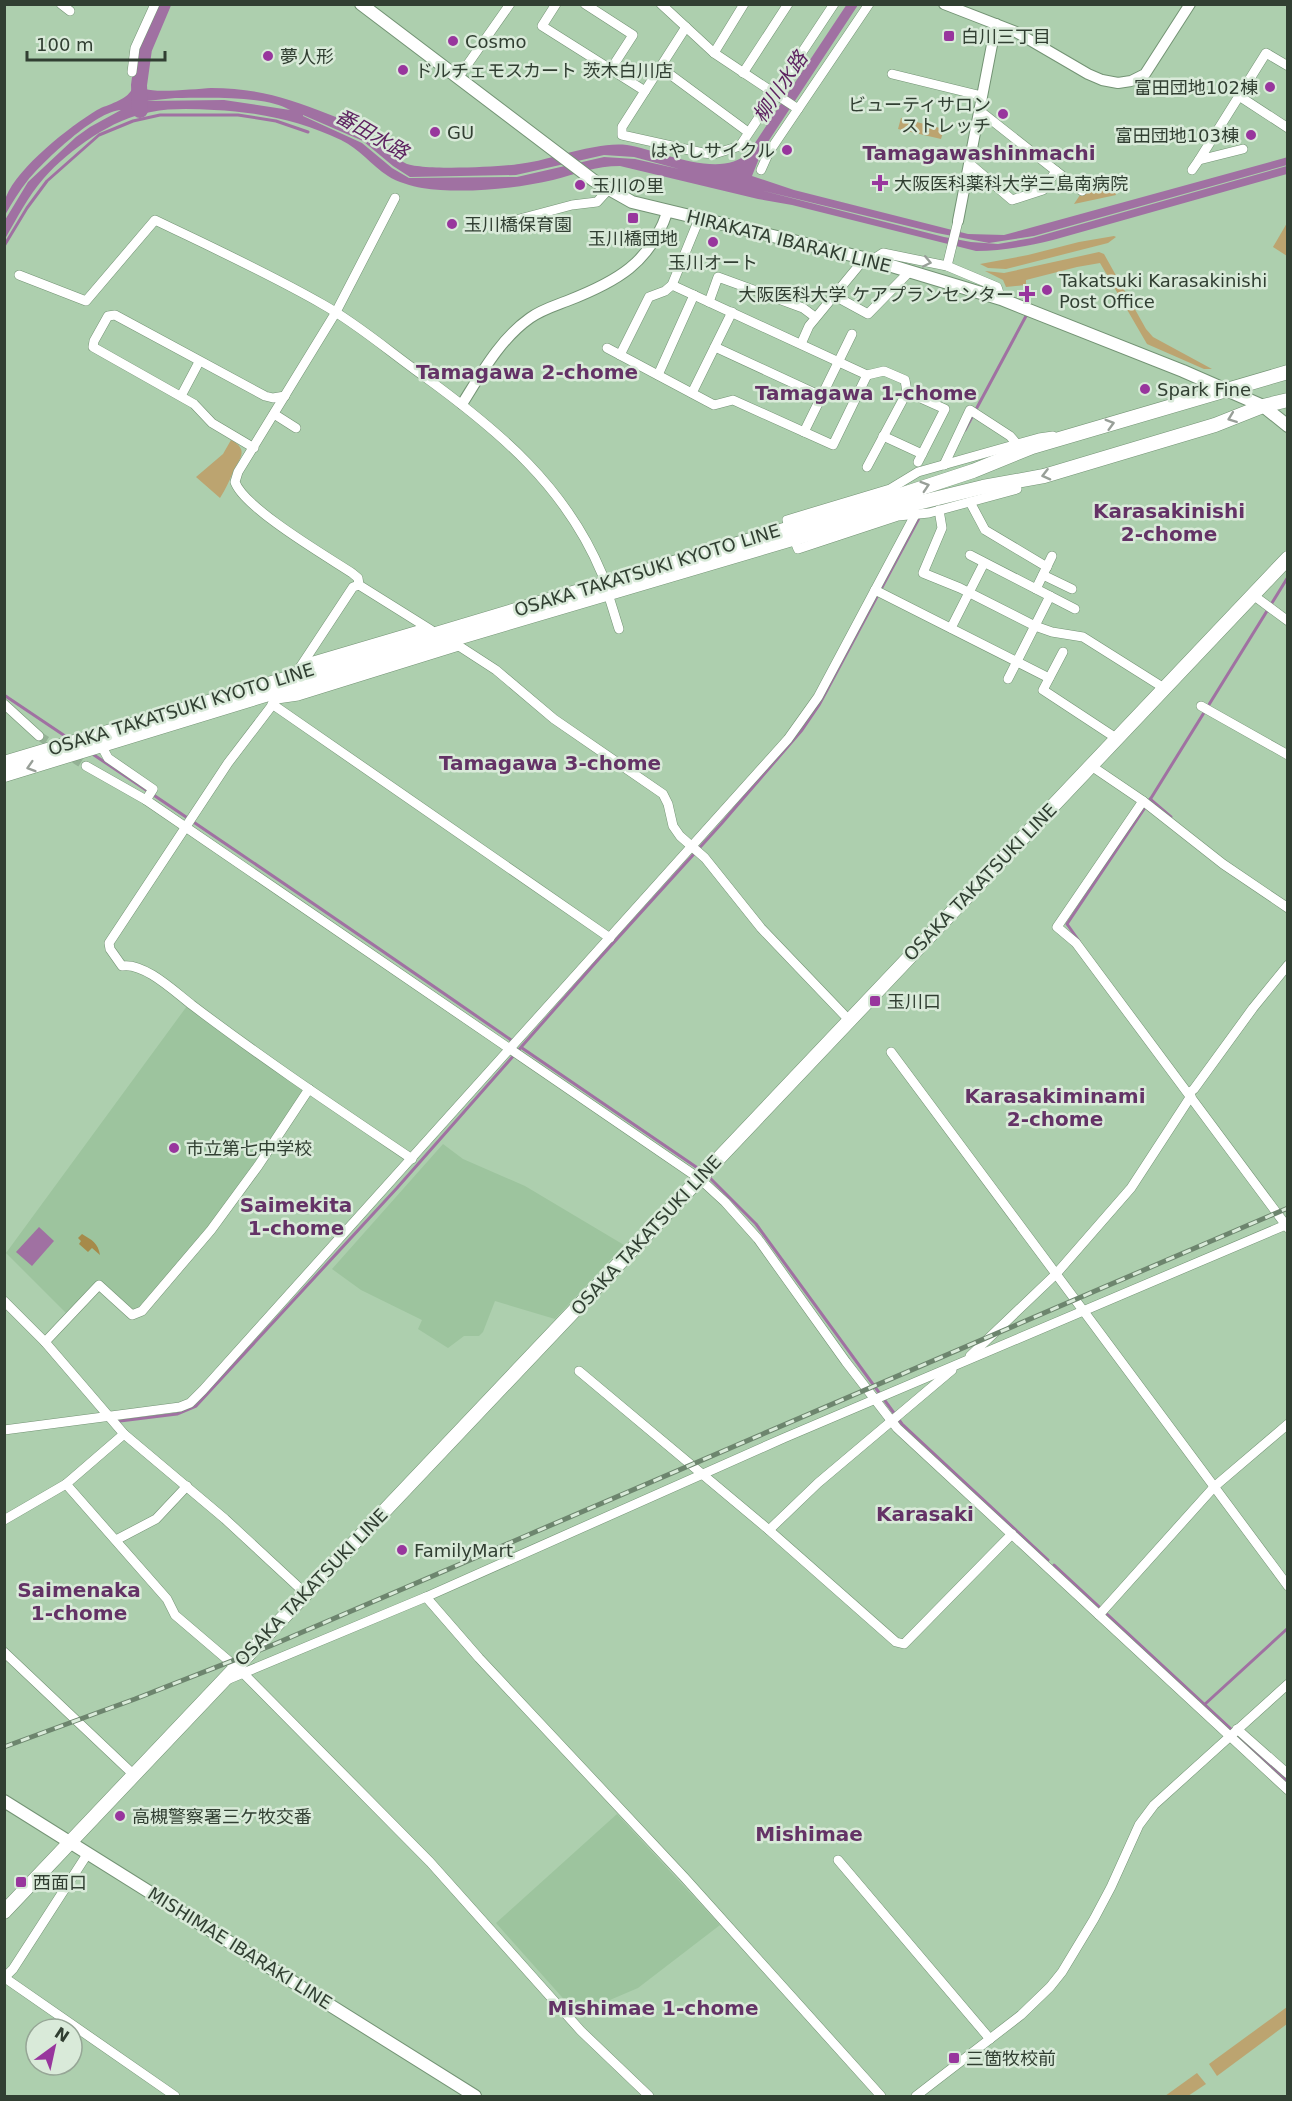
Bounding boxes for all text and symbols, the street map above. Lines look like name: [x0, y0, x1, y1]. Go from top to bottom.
scale bar: [27, 24, 165, 62]
place label: 白川三丁目: [961, 26, 1051, 47]
marker: 白川三丁目: [942, 29, 956, 43]
place label: Cosmo: [465, 31, 527, 52]
text: 100 m: [36, 34, 94, 55]
marker: Cosmo: [446, 34, 460, 48]
water label: 柳川水路: [748, 45, 813, 127]
place label: 夢人形: [280, 46, 334, 67]
marker: 夢人形: [261, 49, 275, 63]
place label: ドルチェモスカート 茨木白川店: [415, 60, 673, 81]
marker: ドルチェモスカート 茨木白川店: [396, 63, 410, 77]
place label: 富田団地102棟: [1134, 77, 1258, 98]
marker: 富田団地102棟: [1263, 80, 1277, 94]
place label: ビューティサロン ストレッチ: [848, 94, 991, 136]
water label: 番田水路: [331, 104, 414, 165]
marker: ビューティサロン ストレッチ: [996, 107, 1010, 121]
place label: GU: [447, 122, 474, 143]
marker: GU: [428, 125, 442, 139]
place label: 富田団地103棟: [1115, 125, 1239, 146]
marker: 富田団地103棟: [1244, 128, 1258, 142]
place label: はやしサイクル: [650, 140, 775, 161]
district label: Tamagawashinmachi: [862, 141, 1096, 165]
marker: はやしサイクル: [780, 143, 794, 157]
place label: 大阪医科薬科大学三島南病院: [894, 173, 1128, 194]
marker: 大阪医科薬科大学三島南病院: [871, 174, 889, 192]
place label: 玉川の里: [592, 175, 664, 196]
marker: 玉川の里: [573, 178, 587, 192]
street label: HIRAKATA IBARAKI LINE: [685, 205, 893, 277]
marker: 玉川橋団地: [626, 211, 640, 225]
place label: 玉川橋保育園: [464, 214, 572, 235]
marker: 玉川橋保育園: [445, 217, 459, 231]
place label: 玉川橋団地: [588, 228, 678, 249]
marker: 玉川オート: [706, 235, 720, 249]
place label: 玉川オート: [668, 252, 758, 273]
one-way arrow: [922, 255, 932, 268]
place label: Takatsuki Karasakinishi Post Office: [1058, 270, 1267, 312]
marker: Takatsuki Karasakinishi Post Office: [1040, 283, 1054, 297]
place label: 大阪医科大学 ケアプランセンター: [738, 284, 1014, 305]
marker: 大阪医科大学 ケアプランセンター: [1018, 285, 1036, 303]
district label: Tamagawa 2-chome: [416, 360, 638, 384]
place label: Spark Fine: [1157, 379, 1251, 400]
district label: Tamagawa 1-chome: [755, 381, 977, 405]
marker: Spark Fine: [1138, 382, 1152, 396]
one-way arrow: [1227, 411, 1238, 423]
one-way arrow: [1104, 419, 1115, 431]
one-way arrow: [1041, 468, 1051, 481]
one-way arrow: [919, 481, 930, 494]
district label: Karasakinishi 2-chome: [1093, 499, 1245, 546]
street label: OSAKA TAKATSUKI KYOTO LINE: [512, 519, 782, 621]
street label: OSAKA TAKATSUKI KYOTO LINE: [46, 658, 316, 760]
district label: Tamagawa 3-chome: [439, 751, 661, 775]
one-way arrow: [26, 760, 37, 772]
street label: OSAKA TAKATSUKI LINE: [899, 799, 1061, 965]
place label: 玉川口: [887, 991, 941, 1012]
marker: 玉川口: [868, 994, 882, 1008]
district label: Karasakiminami 2-chome: [964, 1084, 1146, 1131]
place label: 市立第七中学校: [186, 1138, 312, 1159]
marker: 市立第七中学校: [167, 1141, 181, 1155]
street label: OSAKA TAKATSUKI LINE: [566, 1151, 726, 1319]
district label: Saimekita 1-chome: [240, 1193, 352, 1240]
district label: Karasaki: [876, 1502, 974, 1526]
street label: OSAKA TAKATSUKI LINE: [230, 1504, 392, 1670]
place label: FamilyMart: [414, 1540, 513, 1561]
marker: FamilyMart: [395, 1543, 409, 1557]
district label: Saimenaka 1-chome: [17, 1578, 141, 1625]
place label: 高槻警察署三ケ牧交番: [132, 1806, 312, 1827]
marker: 高槻警察署三ケ牧交番: [113, 1809, 127, 1823]
district label: Mishimae: [755, 1822, 863, 1846]
place label: 西面口: [33, 1872, 87, 1893]
marker: 西面口: [14, 1875, 28, 1889]
street label: MISHIMAE IBARAKI LINE: [144, 1883, 336, 2013]
district label: Mishimae 1-chome: [547, 1996, 759, 2020]
north arrow: [24, 2017, 84, 2077]
text: N: [51, 2023, 73, 2046]
place label: 三箇牧校前: [966, 2048, 1056, 2069]
marker: 三箇牧校前: [947, 2051, 961, 2065]

